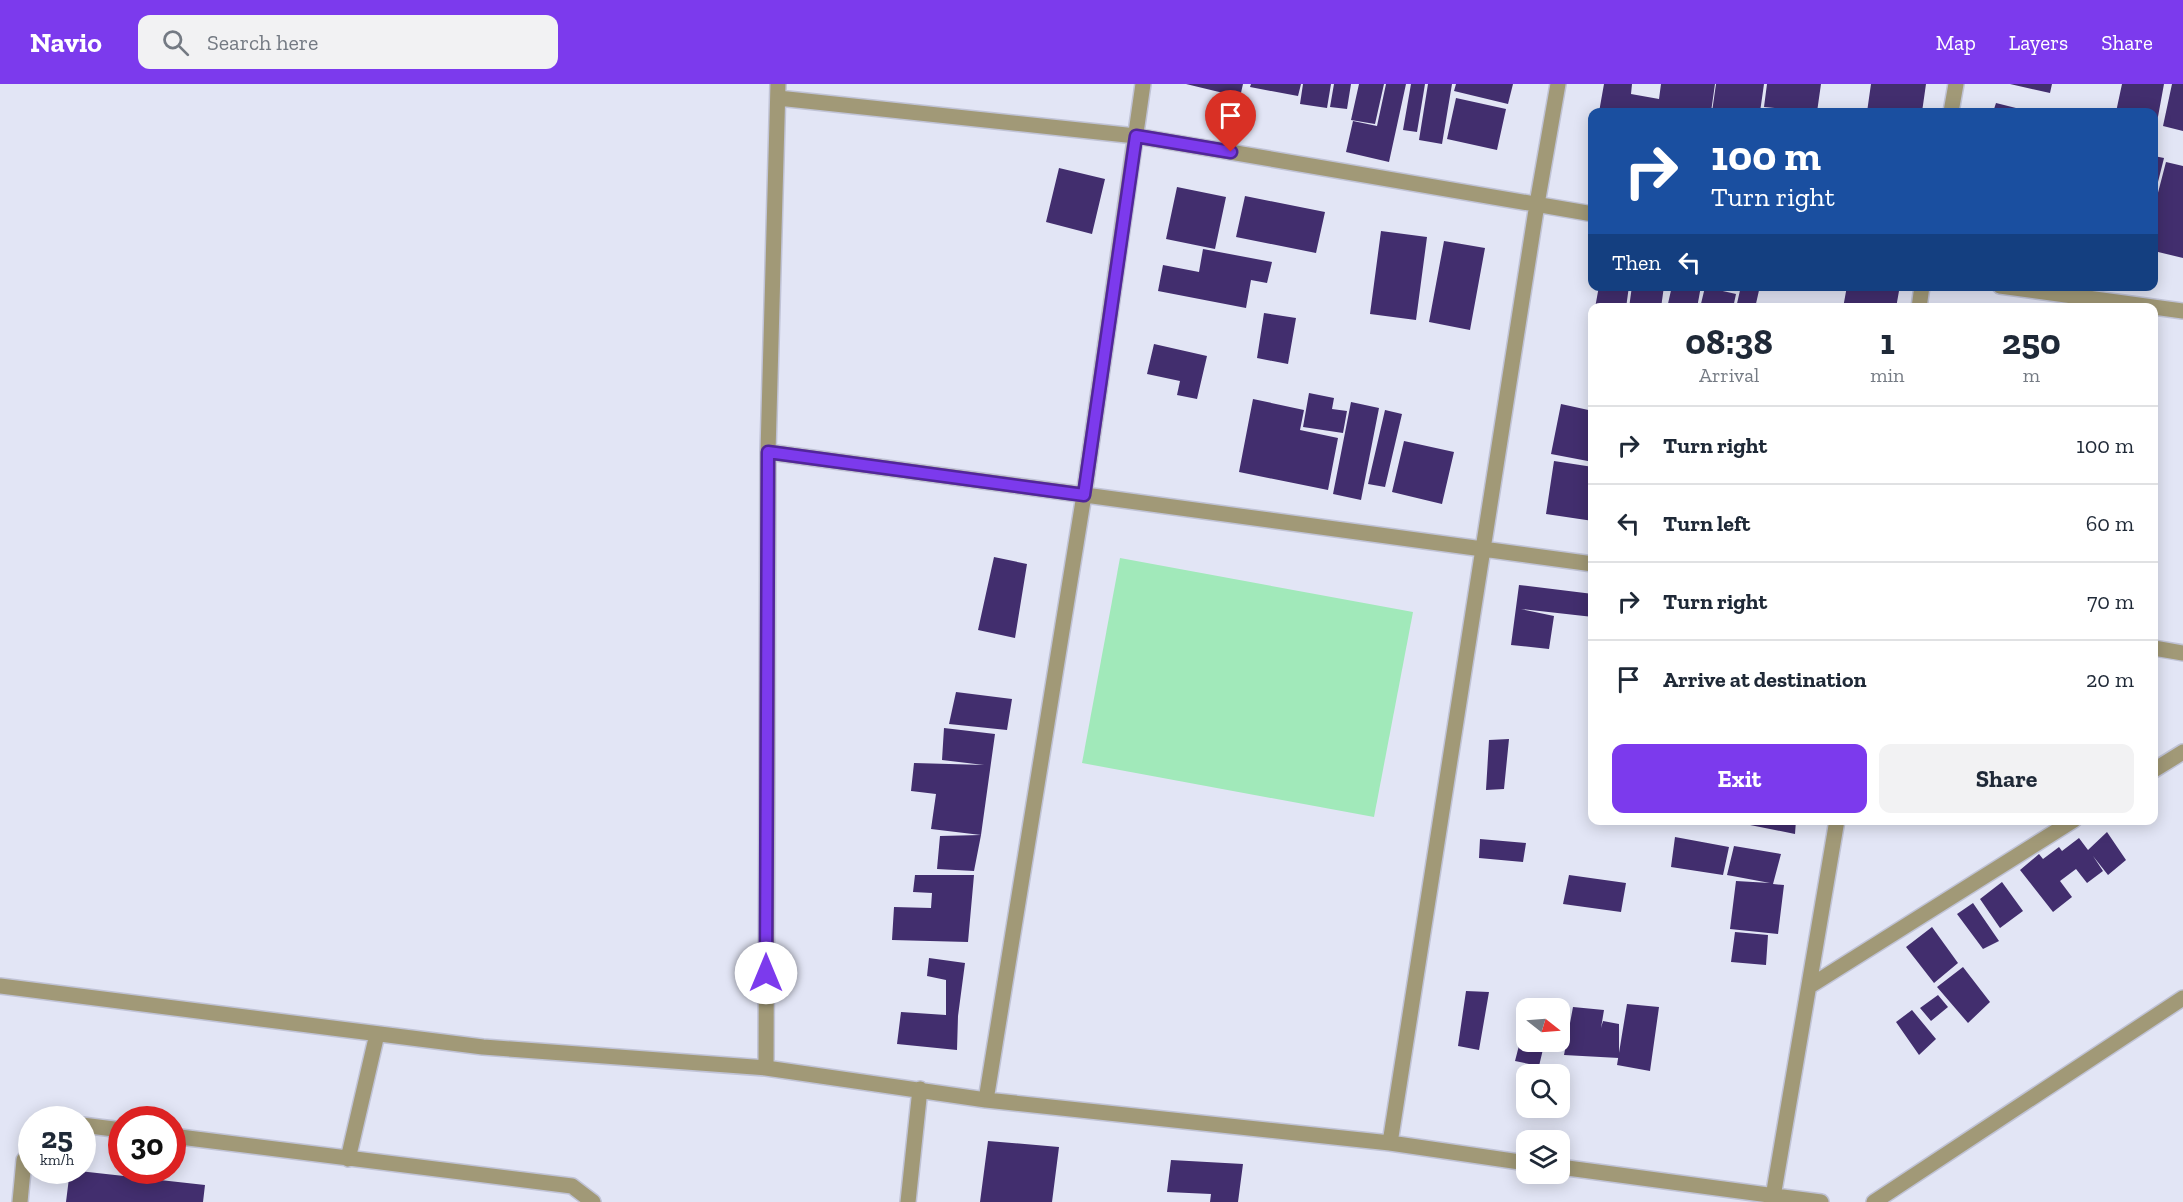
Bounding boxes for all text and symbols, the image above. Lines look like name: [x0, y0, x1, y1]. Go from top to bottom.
search box: [138, 15, 558, 69]
text: Navio: [30, 26, 102, 59]
icon: search: [159, 26, 192, 59]
text: Search here: [207, 29, 318, 56]
text: Map: [1936, 30, 1976, 55]
text: Layers: [2009, 30, 2068, 55]
text: Share: [2101, 30, 2153, 55]
pin: [1205, 90, 1256, 152]
icon: arrive: [1214, 99, 1247, 132]
text: 100 m: [1711, 130, 1821, 181]
icon: right: [1612, 132, 1690, 210]
text: Turn right: [1711, 181, 1835, 213]
icon: left: [1673, 246, 1706, 279]
text: Then: [1612, 249, 1661, 276]
text: 08:38: [1685, 320, 1773, 363]
text: 1: [1880, 320, 1895, 363]
text: 250: [2002, 320, 2061, 363]
text: Arrival: [1699, 363, 1759, 387]
text: min: [1870, 363, 1905, 387]
text: m: [2023, 363, 2040, 387]
icon: right: [1612, 429, 1645, 462]
text: Turn right: [1663, 432, 1767, 459]
text: 100 m: [2076, 432, 2134, 459]
icon: left: [1612, 507, 1645, 540]
text: Turn left: [1663, 510, 1750, 537]
text: 60 m: [2086, 510, 2134, 537]
icon: right: [1612, 585, 1645, 618]
text: Turn right: [1663, 588, 1767, 615]
text: 70 m: [2087, 588, 2134, 615]
icon: arrive: [1612, 663, 1645, 696]
text: Arrive at destination: [1663, 666, 1866, 693]
text: 20 m: [2086, 666, 2134, 693]
button: Exit: [1612, 744, 1867, 813]
button: Share: [1879, 744, 2134, 813]
position arrow: [734, 941, 798, 1005]
north arrow: [1516, 998, 1570, 1052]
map controls: [1516, 998, 1570, 1184]
button: search: [1516, 1064, 1570, 1118]
speed limit sign: 30: [108, 1106, 186, 1184]
text: 25: [41, 1120, 73, 1156]
button: layers: [1516, 1130, 1570, 1184]
text: km/h: [40, 1151, 74, 1169]

